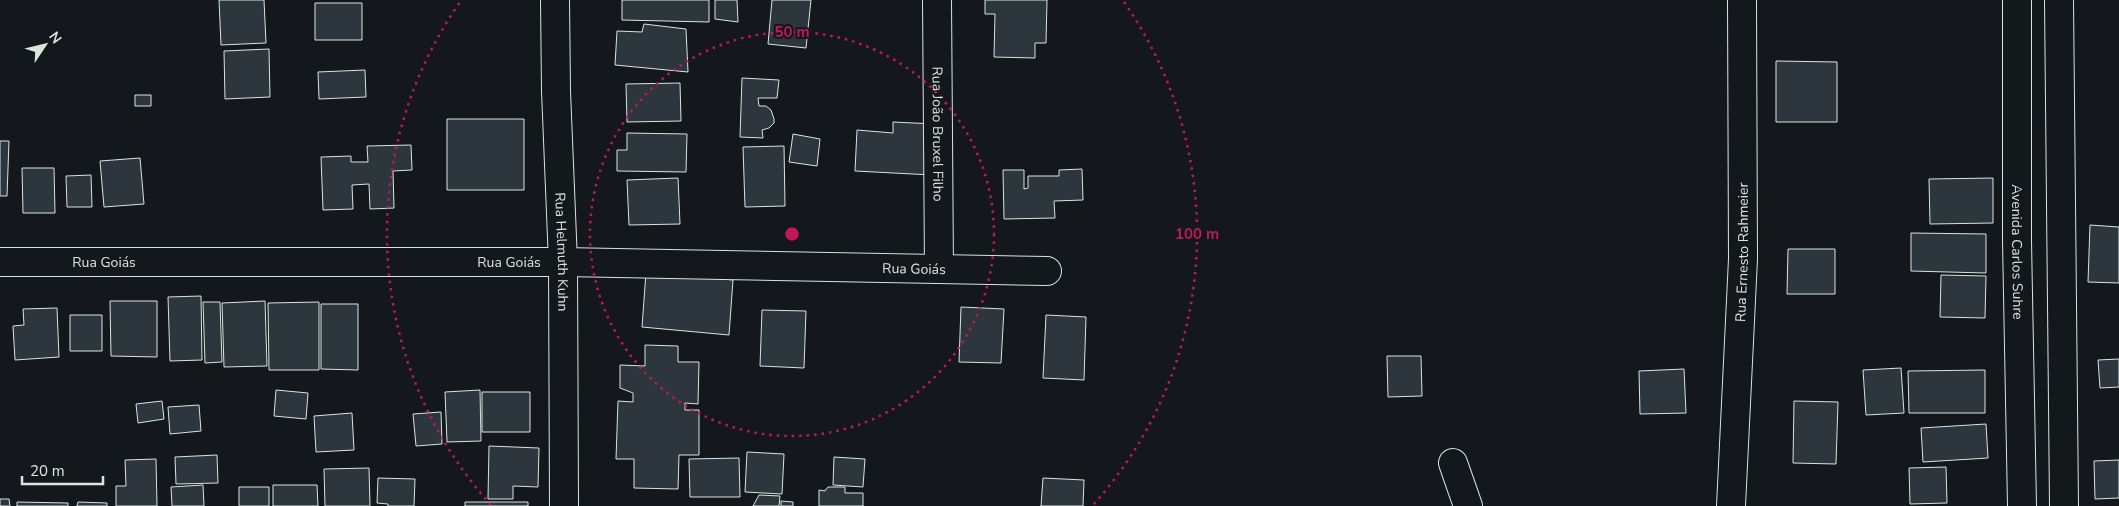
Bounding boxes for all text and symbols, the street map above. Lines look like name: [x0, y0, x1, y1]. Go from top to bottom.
north arrow: [20, 20, 70, 70]
text: 50 m: [774, 22, 810, 42]
text: N: [44, 28, 66, 48]
street label: Rua João Bruxel Filho: [928, 66, 948, 202]
street label: Rua Ernesto Rahmeier: [1730, 182, 1753, 323]
street label: Avenida Carlos Suhre: [2007, 184, 2028, 320]
street label: Rua Helmuth Kuhn: [551, 192, 573, 312]
text: 100 m: [1175, 224, 1219, 244]
centre of rings: [783, 225, 801, 243]
street label: Rua Goiás: [72, 253, 136, 272]
street label: Rua Goiás: [477, 253, 541, 272]
street label: Rua Goiás: [882, 258, 946, 279]
scale bar: [22, 454, 104, 486]
text: 20 m: [30, 461, 65, 481]

